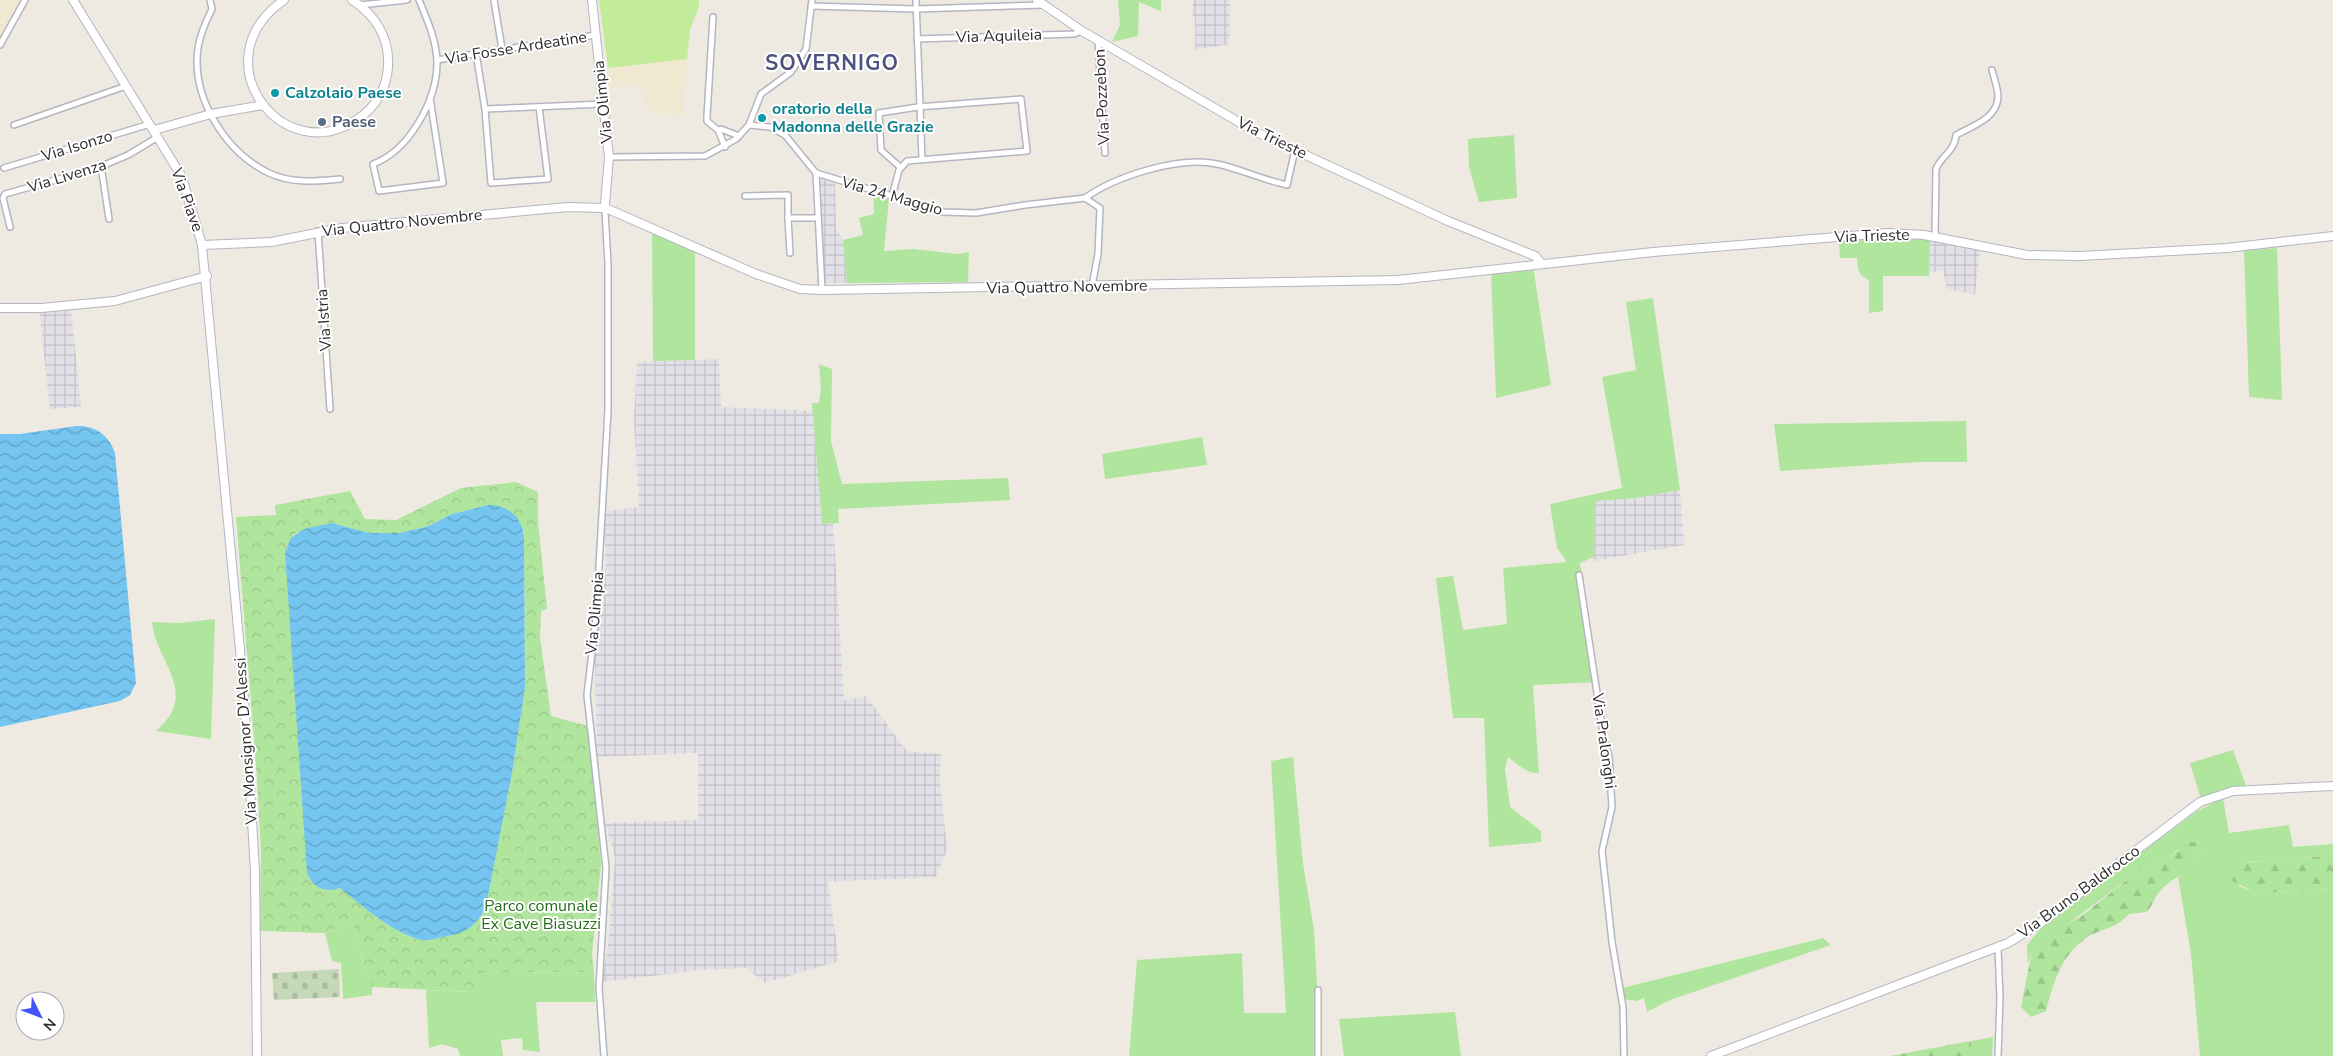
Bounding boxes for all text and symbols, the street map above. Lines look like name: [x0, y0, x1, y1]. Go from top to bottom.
street label: Via Aquileia: [954, 24, 1043, 49]
street label: Via Fosse Ardeatine: [443, 26, 588, 70]
street label: Via Pozzebon: [1088, 48, 1116, 147]
district label: SOVERNIGO: [765, 49, 899, 77]
street label: Via Olimpia: [588, 59, 618, 146]
place label: Calzolaio Paese: [285, 82, 402, 104]
marker: Calzolaio Paese: [269, 87, 281, 99]
place label: oratorio della Madonna delle Grazie: [772, 98, 934, 138]
place label: Paese: [332, 111, 376, 133]
street label: Via Trieste: [1232, 111, 1311, 164]
marker: oratorio della Madonna delle Grazie: [756, 112, 768, 124]
marker: Paese: [316, 116, 328, 128]
street label: Via Isonzo: [38, 125, 115, 168]
street label: Via Livenza: [24, 154, 109, 199]
street label: Via Piave: [165, 164, 209, 235]
street label: Via 24 Maggio: [838, 171, 945, 221]
street label: Via Quattro Novembre: [320, 204, 483, 242]
street label: Via Trieste: [1833, 224, 1910, 248]
street label: Via Quattro Novembre: [985, 275, 1148, 299]
street label: Via Istria: [311, 288, 337, 353]
street label: Via Olimpia: [580, 571, 610, 656]
street label: Via Monsignor D'Alessi: [229, 657, 263, 826]
street label: Via Pralonghi: [1586, 691, 1622, 790]
street label: Via Bruno Baldrocco: [2013, 840, 2145, 944]
park label: Parco comunale Ex Cave Biasuzzi: [481, 895, 601, 935]
north arrow: [15, 991, 65, 1041]
text: N: [39, 1014, 60, 1035]

